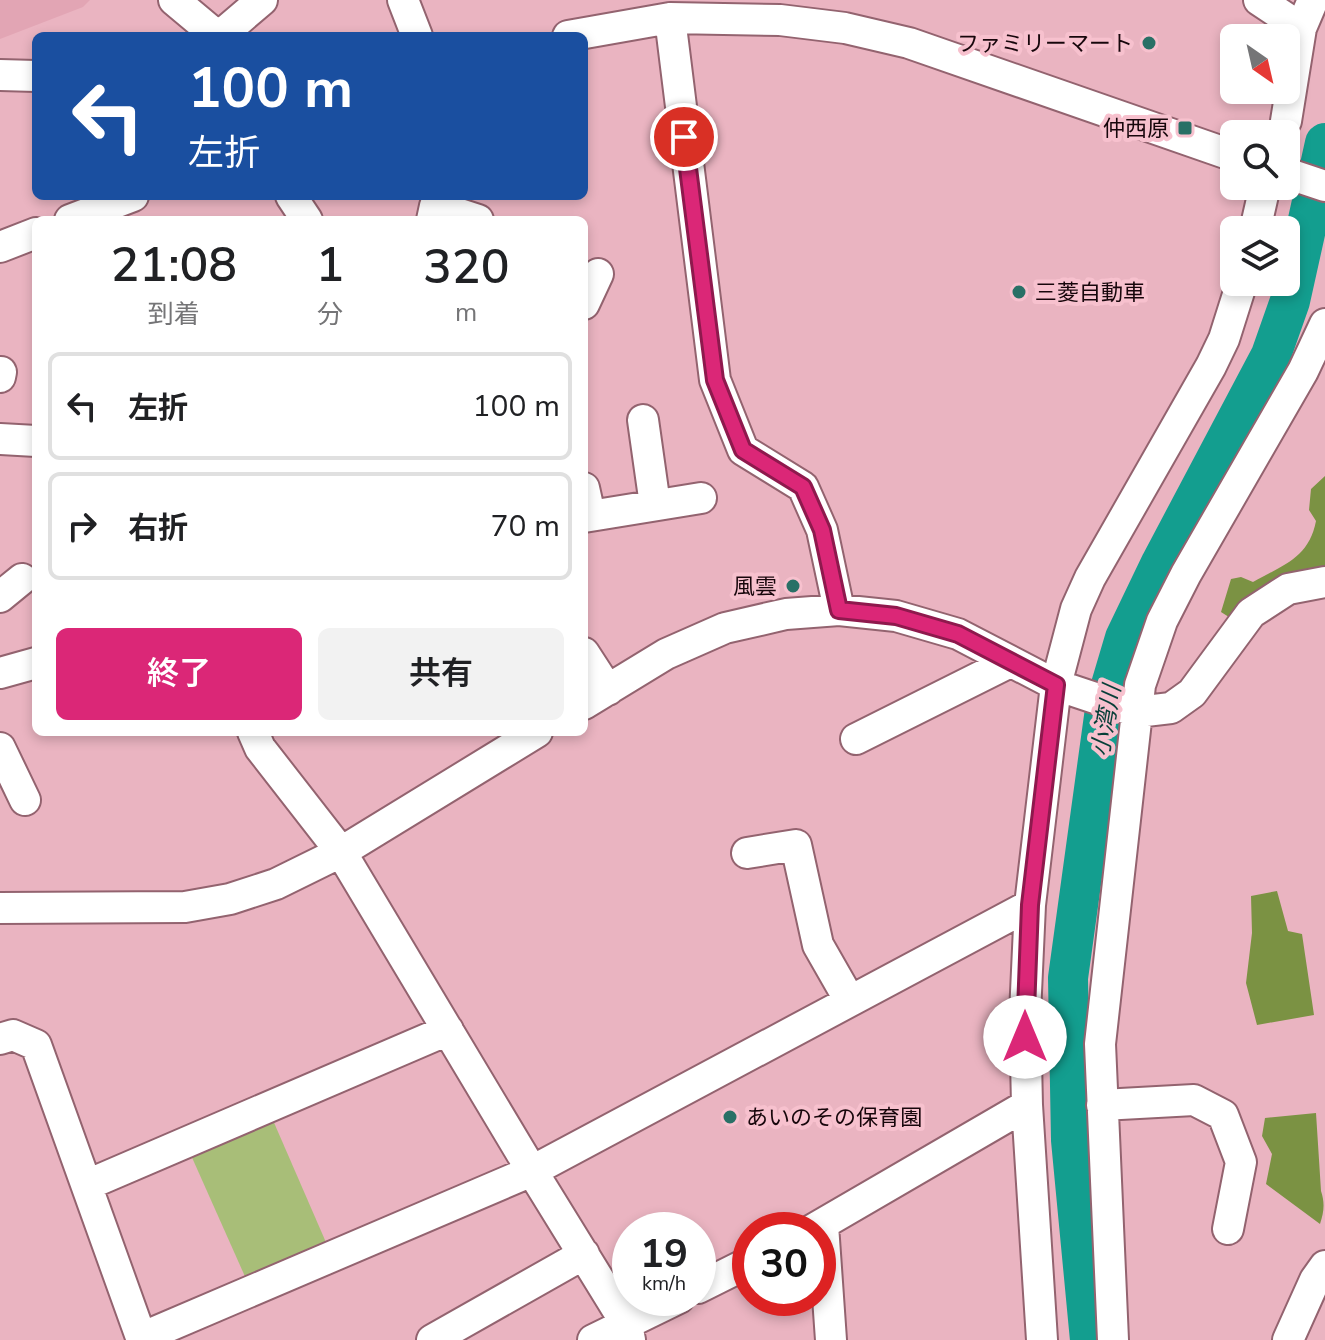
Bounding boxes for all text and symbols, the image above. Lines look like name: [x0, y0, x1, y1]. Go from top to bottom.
north arrow: [1220, 24, 1300, 104]
map controls: [1220, 24, 1300, 296]
place label: ファミリーマート: [957, 29, 1133, 59]
marker: ファミリーマート: [1140, 34, 1158, 52]
text: 100 m: [188, 50, 353, 127]
icon: left: [56, 64, 160, 168]
pin: [650, 103, 718, 171]
place label: 仲西原: [1103, 114, 1169, 144]
icon: arrive: [662, 115, 706, 159]
marker: 仲西原: [1176, 119, 1194, 137]
button: search: [1220, 120, 1300, 200]
text: 左折: [188, 129, 260, 178]
button: layers: [1220, 216, 1300, 296]
text: 21:08: [111, 232, 237, 298]
text: 1: [316, 232, 344, 298]
text: 320: [423, 234, 509, 300]
place label: 三菱自動車: [1035, 278, 1145, 308]
marker: 三菱自動車: [1010, 283, 1028, 301]
text: m: [455, 295, 477, 330]
text: 到着: [148, 297, 200, 332]
text: 分: [317, 297, 343, 332]
icon: left: [60, 384, 104, 428]
text: 100 m: [473, 386, 560, 427]
text: 左折: [128, 388, 188, 429]
icon: right: [60, 504, 104, 548]
text: 70 m: [491, 506, 560, 547]
text: 右折: [128, 508, 188, 549]
place label: 風雲: [733, 572, 777, 602]
marker: 風雲: [784, 577, 802, 595]
button: 終了: [56, 628, 302, 720]
button: 共有: [318, 628, 564, 720]
water label: 小湾川: [1084, 680, 1129, 759]
position arrow: [983, 995, 1067, 1079]
place label: あいのその保育園: [746, 1103, 922, 1133]
marker: あいのその保育園: [721, 1108, 739, 1126]
speed limit sign: 30: [732, 1212, 836, 1316]
text: 19: [640, 1227, 688, 1281]
text: km/h: [642, 1270, 686, 1297]

